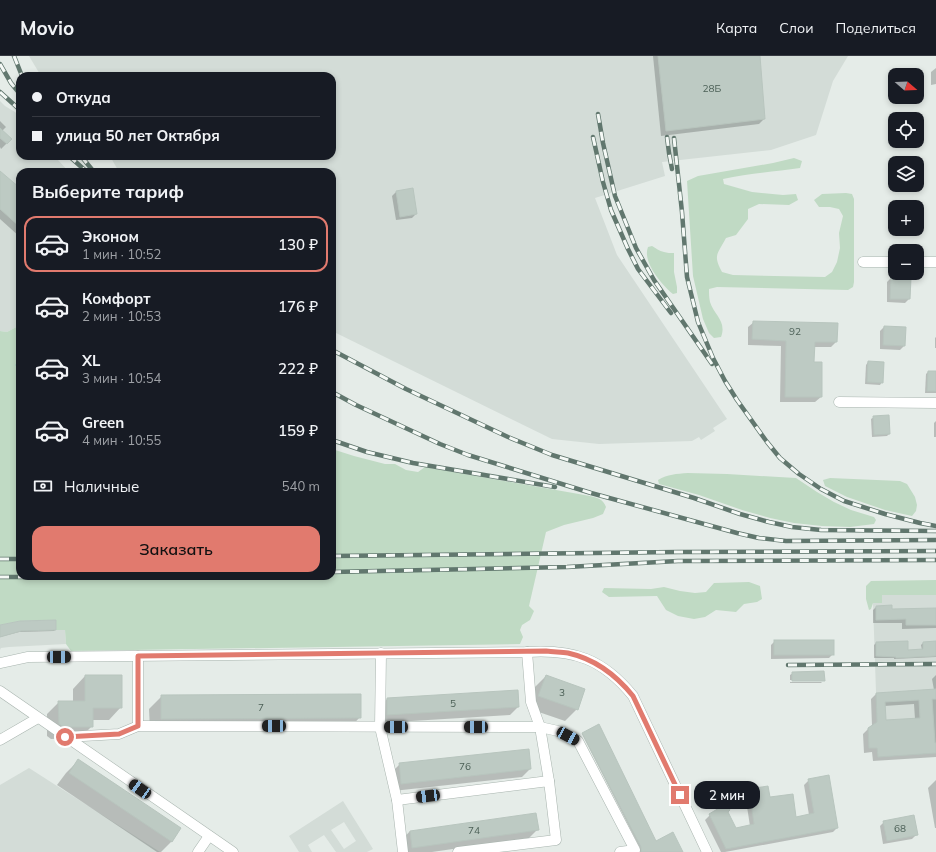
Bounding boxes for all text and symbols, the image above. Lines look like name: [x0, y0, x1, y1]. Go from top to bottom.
text: Movio: [20, 16, 74, 40]
text: Карта: [716, 19, 757, 37]
text: Слои: [779, 19, 814, 37]
text: Поделиться: [836, 19, 916, 37]
north arrow: [888, 68, 924, 104]
map controls: [888, 68, 924, 280]
house number: 28Б: [703, 82, 722, 95]
text: Откуда: [56, 88, 111, 107]
button: locate: [888, 112, 924, 148]
text: улица 50 лет Октября: [56, 126, 220, 145]
button: layers: [888, 156, 924, 192]
text: Выберите тариф: [32, 180, 184, 203]
button: +: [888, 200, 924, 236]
icon: car: [34, 226, 70, 262]
text: Эконом: [82, 227, 139, 246]
text: 130 ₽: [278, 235, 318, 254]
button: −: [888, 244, 924, 280]
text: 1 мин · 10:52: [82, 246, 161, 262]
icon: car: [34, 288, 70, 324]
text: Комфорт: [82, 289, 151, 308]
text: 176 ₽: [278, 297, 318, 316]
text: 2 мин · 10:53: [82, 308, 161, 324]
house number: 92: [789, 325, 801, 338]
icon: car: [34, 350, 70, 386]
text: XL: [82, 351, 100, 370]
text: 222 ₽: [278, 359, 318, 378]
text: 3 мин · 10:54: [82, 370, 161, 386]
icon: car: [34, 412, 70, 448]
text: Green: [82, 413, 124, 432]
text: 159 ₽: [278, 421, 318, 440]
text: 4 мин · 10:55: [82, 432, 161, 448]
icon: cash: [32, 475, 54, 497]
text: Наличные: [64, 477, 139, 496]
text: 540 m: [282, 478, 320, 494]
button: Заказать: [32, 526, 320, 572]
car: [47, 651, 71, 663]
house number: 3: [559, 686, 565, 699]
house number: 5: [450, 697, 456, 710]
house number: 7: [258, 701, 264, 714]
car: [262, 720, 286, 732]
car: [384, 721, 408, 733]
car: [464, 721, 488, 733]
car: [555, 725, 581, 747]
route start: [56, 728, 74, 746]
house number: 76: [459, 760, 471, 773]
car: [127, 777, 153, 801]
callout: 2 мин: [694, 781, 760, 809]
route end: [671, 786, 689, 804]
text: 2 мин: [709, 787, 745, 803]
car: [415, 789, 441, 803]
house number: 68: [894, 822, 906, 835]
house number: 74: [468, 824, 480, 837]

